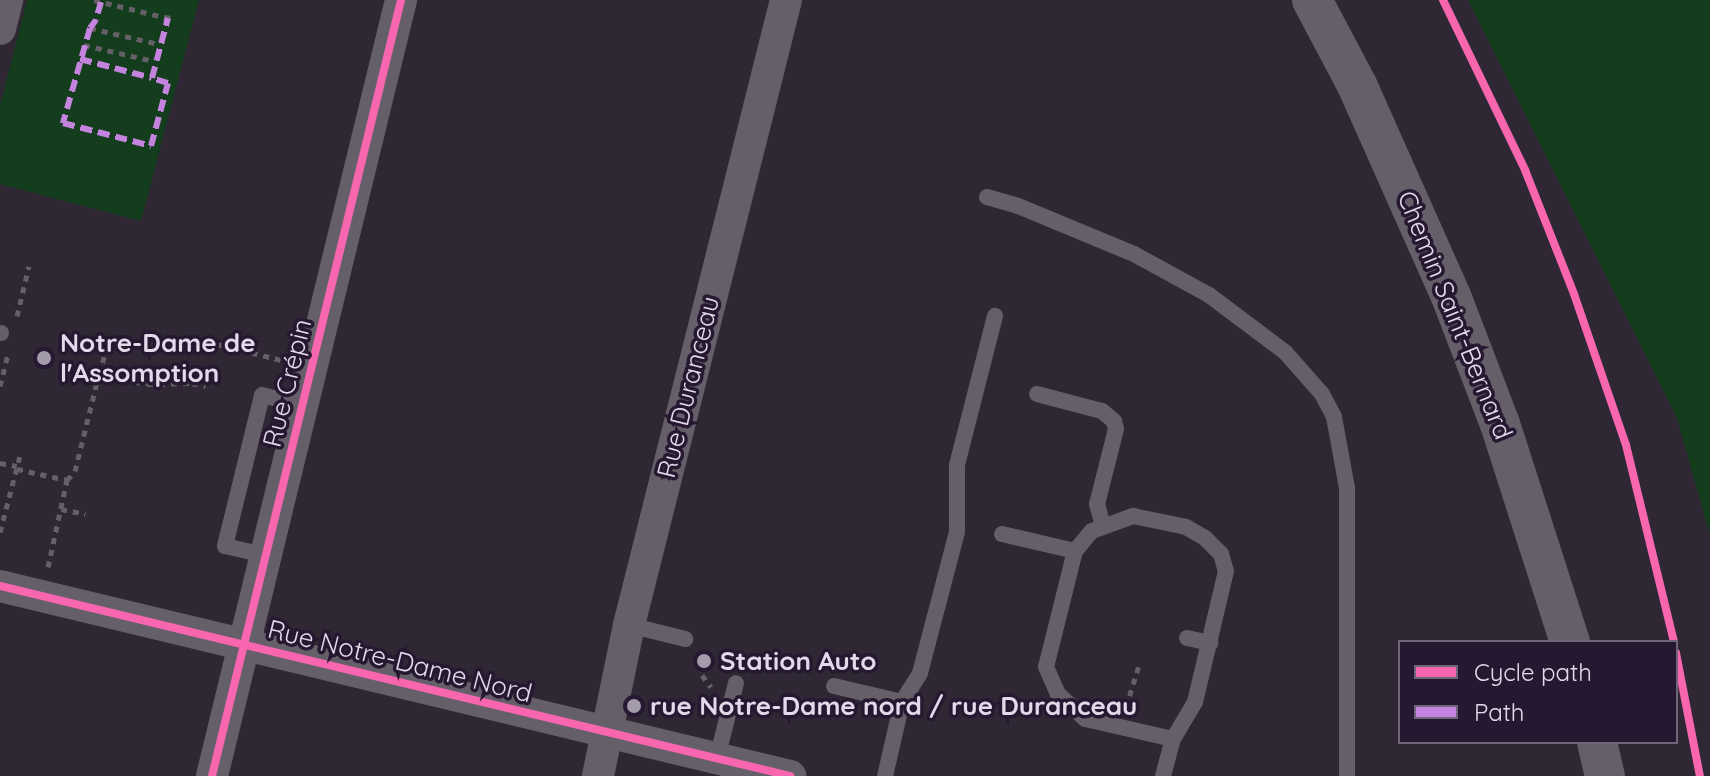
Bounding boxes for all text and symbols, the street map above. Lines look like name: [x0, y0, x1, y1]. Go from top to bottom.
street label: Chemin Saint-Bernard: [1391, 186, 1519, 444]
street label: Rue Duranceau: [650, 293, 726, 481]
street label: Rue Crépin: [256, 316, 318, 450]
place label: Notre-Dame de l'Assomption: [60, 327, 255, 388]
marker: Notre-Dame de l'Assomption: [35, 349, 53, 367]
street label: Rue Notre-Dame Nord: [265, 613, 535, 709]
legend: [1398, 640, 1678, 744]
place label: Station Auto: [720, 645, 877, 677]
marker: Station Auto: [695, 652, 713, 670]
text: Cycle path: [1474, 657, 1592, 687]
place label: rue Notre-Dame nord / rue Duranceau: [650, 690, 1137, 722]
marker: rue Notre-Dame nord / rue Duranceau: [625, 697, 643, 715]
text: Path: [1474, 697, 1525, 727]

